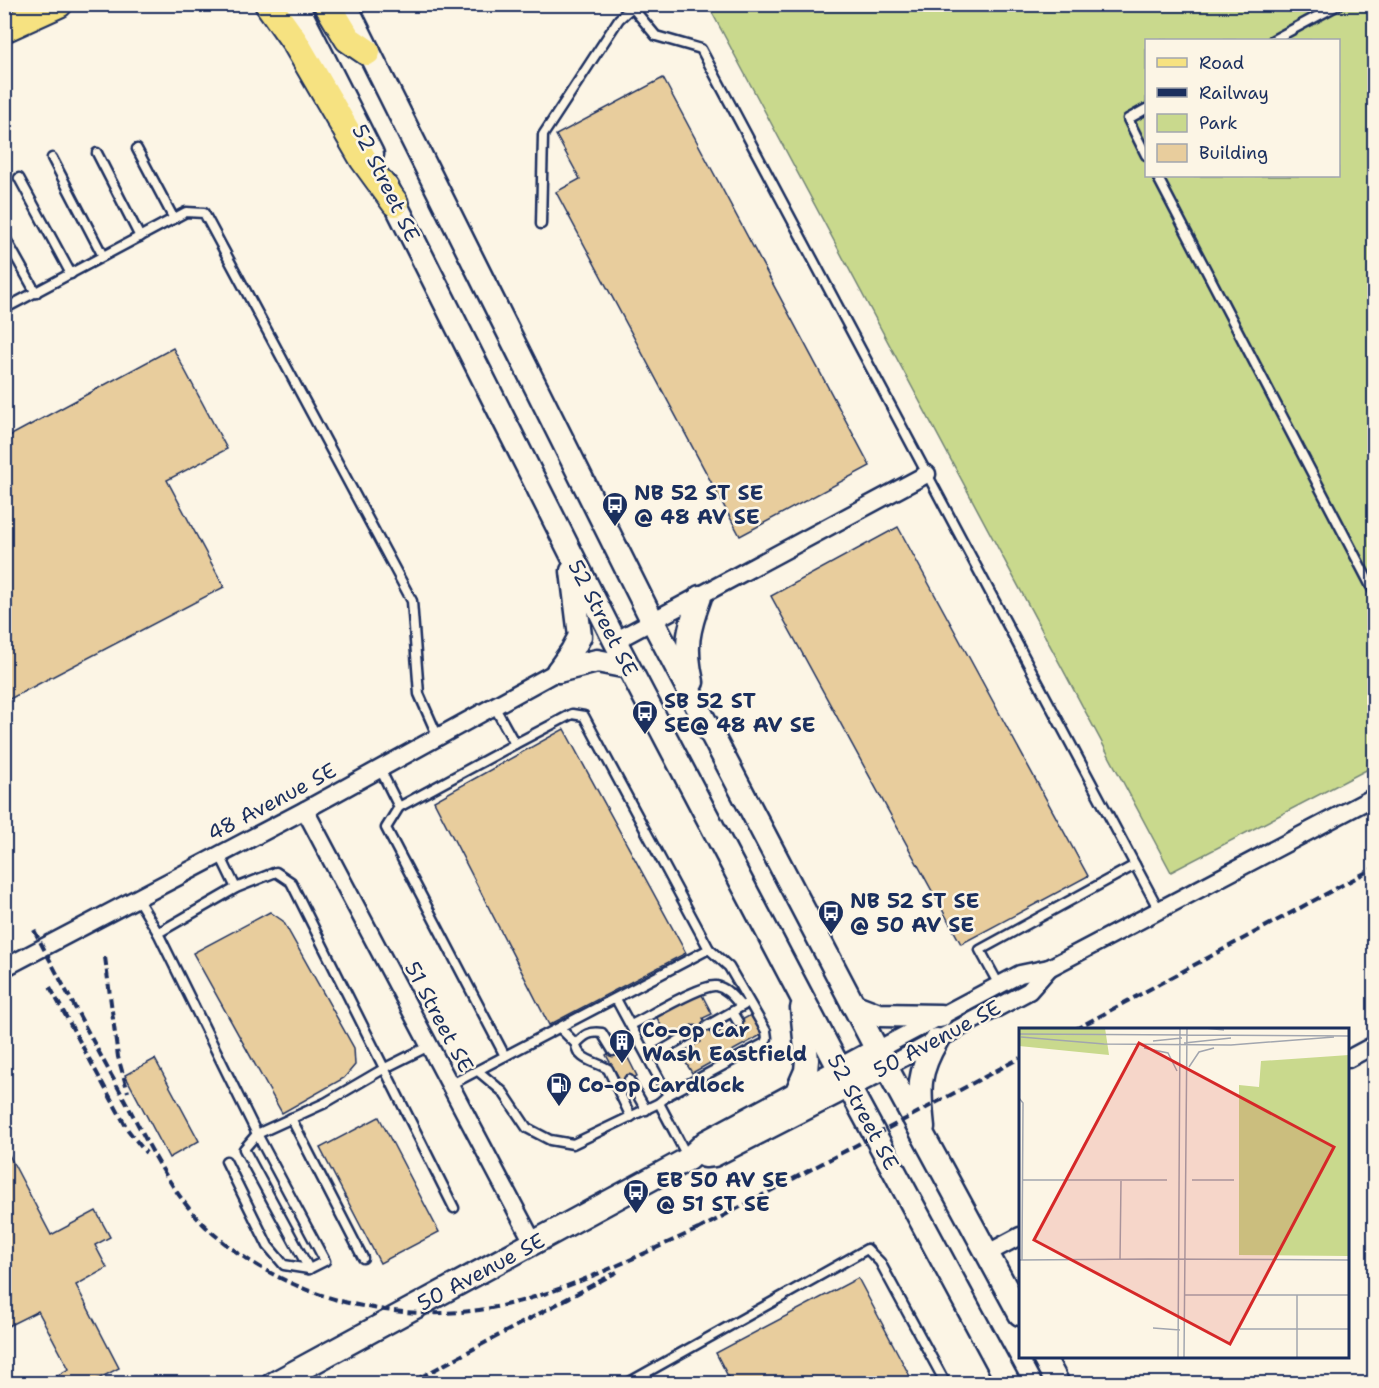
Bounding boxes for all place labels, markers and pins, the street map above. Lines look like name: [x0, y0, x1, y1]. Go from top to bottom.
place label: NB 52 ST SE @ 48 AV SE: [634, 479, 764, 531]
bus stop icon: NB 52 ST SE @ 48 AV SE: [600, 490, 630, 528]
place label: SB 52 ST SE@ 48 AV SE: [664, 687, 816, 739]
bus stop icon: SB 52 ST SE@ 48 AV SE: [630, 698, 660, 736]
place label: NB 52 ST SE @ 50 AV SE: [850, 887, 980, 939]
bus stop icon: NB 52 ST SE @ 50 AV SE: [816, 898, 846, 936]
place label: Co-op Car Wash Eastfield: [642, 1016, 807, 1068]
building icon: Co-op Car Wash Eastfield: [607, 1027, 637, 1065]
fuel station icon: Co-op Cardlock: [544, 1070, 574, 1108]
place label: Co-op Cardlock: [578, 1071, 745, 1099]
place label: EB 50 AV SE @ 51 ST SE: [656, 1166, 788, 1218]
bus stop icon: EB 50 AV SE @ 51 ST SE: [621, 1177, 651, 1215]

